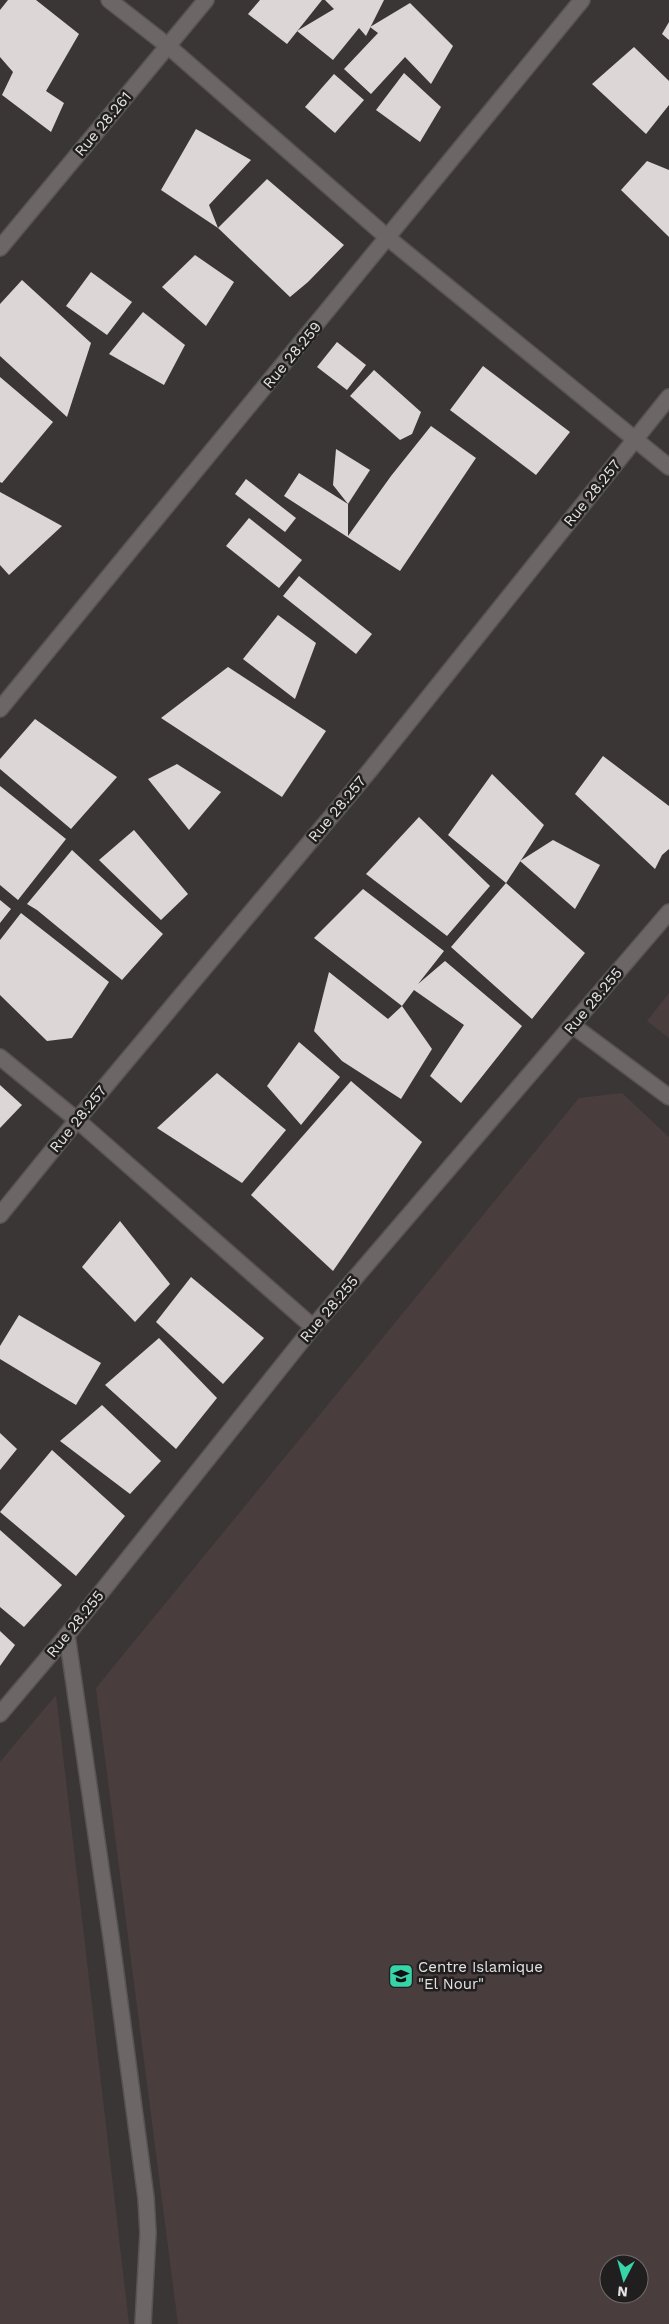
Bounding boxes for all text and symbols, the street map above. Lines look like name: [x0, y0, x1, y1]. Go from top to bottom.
street label: Rue 28.261: [71, 88, 135, 160]
street label: Rue 28.259: [259, 318, 325, 392]
street label: Rue 28.257: [560, 456, 624, 530]
street label: Rue 28.257: [304, 772, 370, 846]
street label: Rue 28.255: [560, 964, 626, 1038]
street label: Rue 28.257: [46, 1082, 110, 1156]
street label: Rue 28.255: [296, 1272, 362, 1346]
street label: Rue 28.255: [43, 1587, 107, 1661]
place label: Centre Islamique "El Nour": [418, 1958, 543, 1993]
school or university icon: Centre Islamique "El Nour": [388, 1963, 414, 1989]
north arrow: [599, 2254, 649, 2304]
text: N: [617, 2283, 629, 2300]

